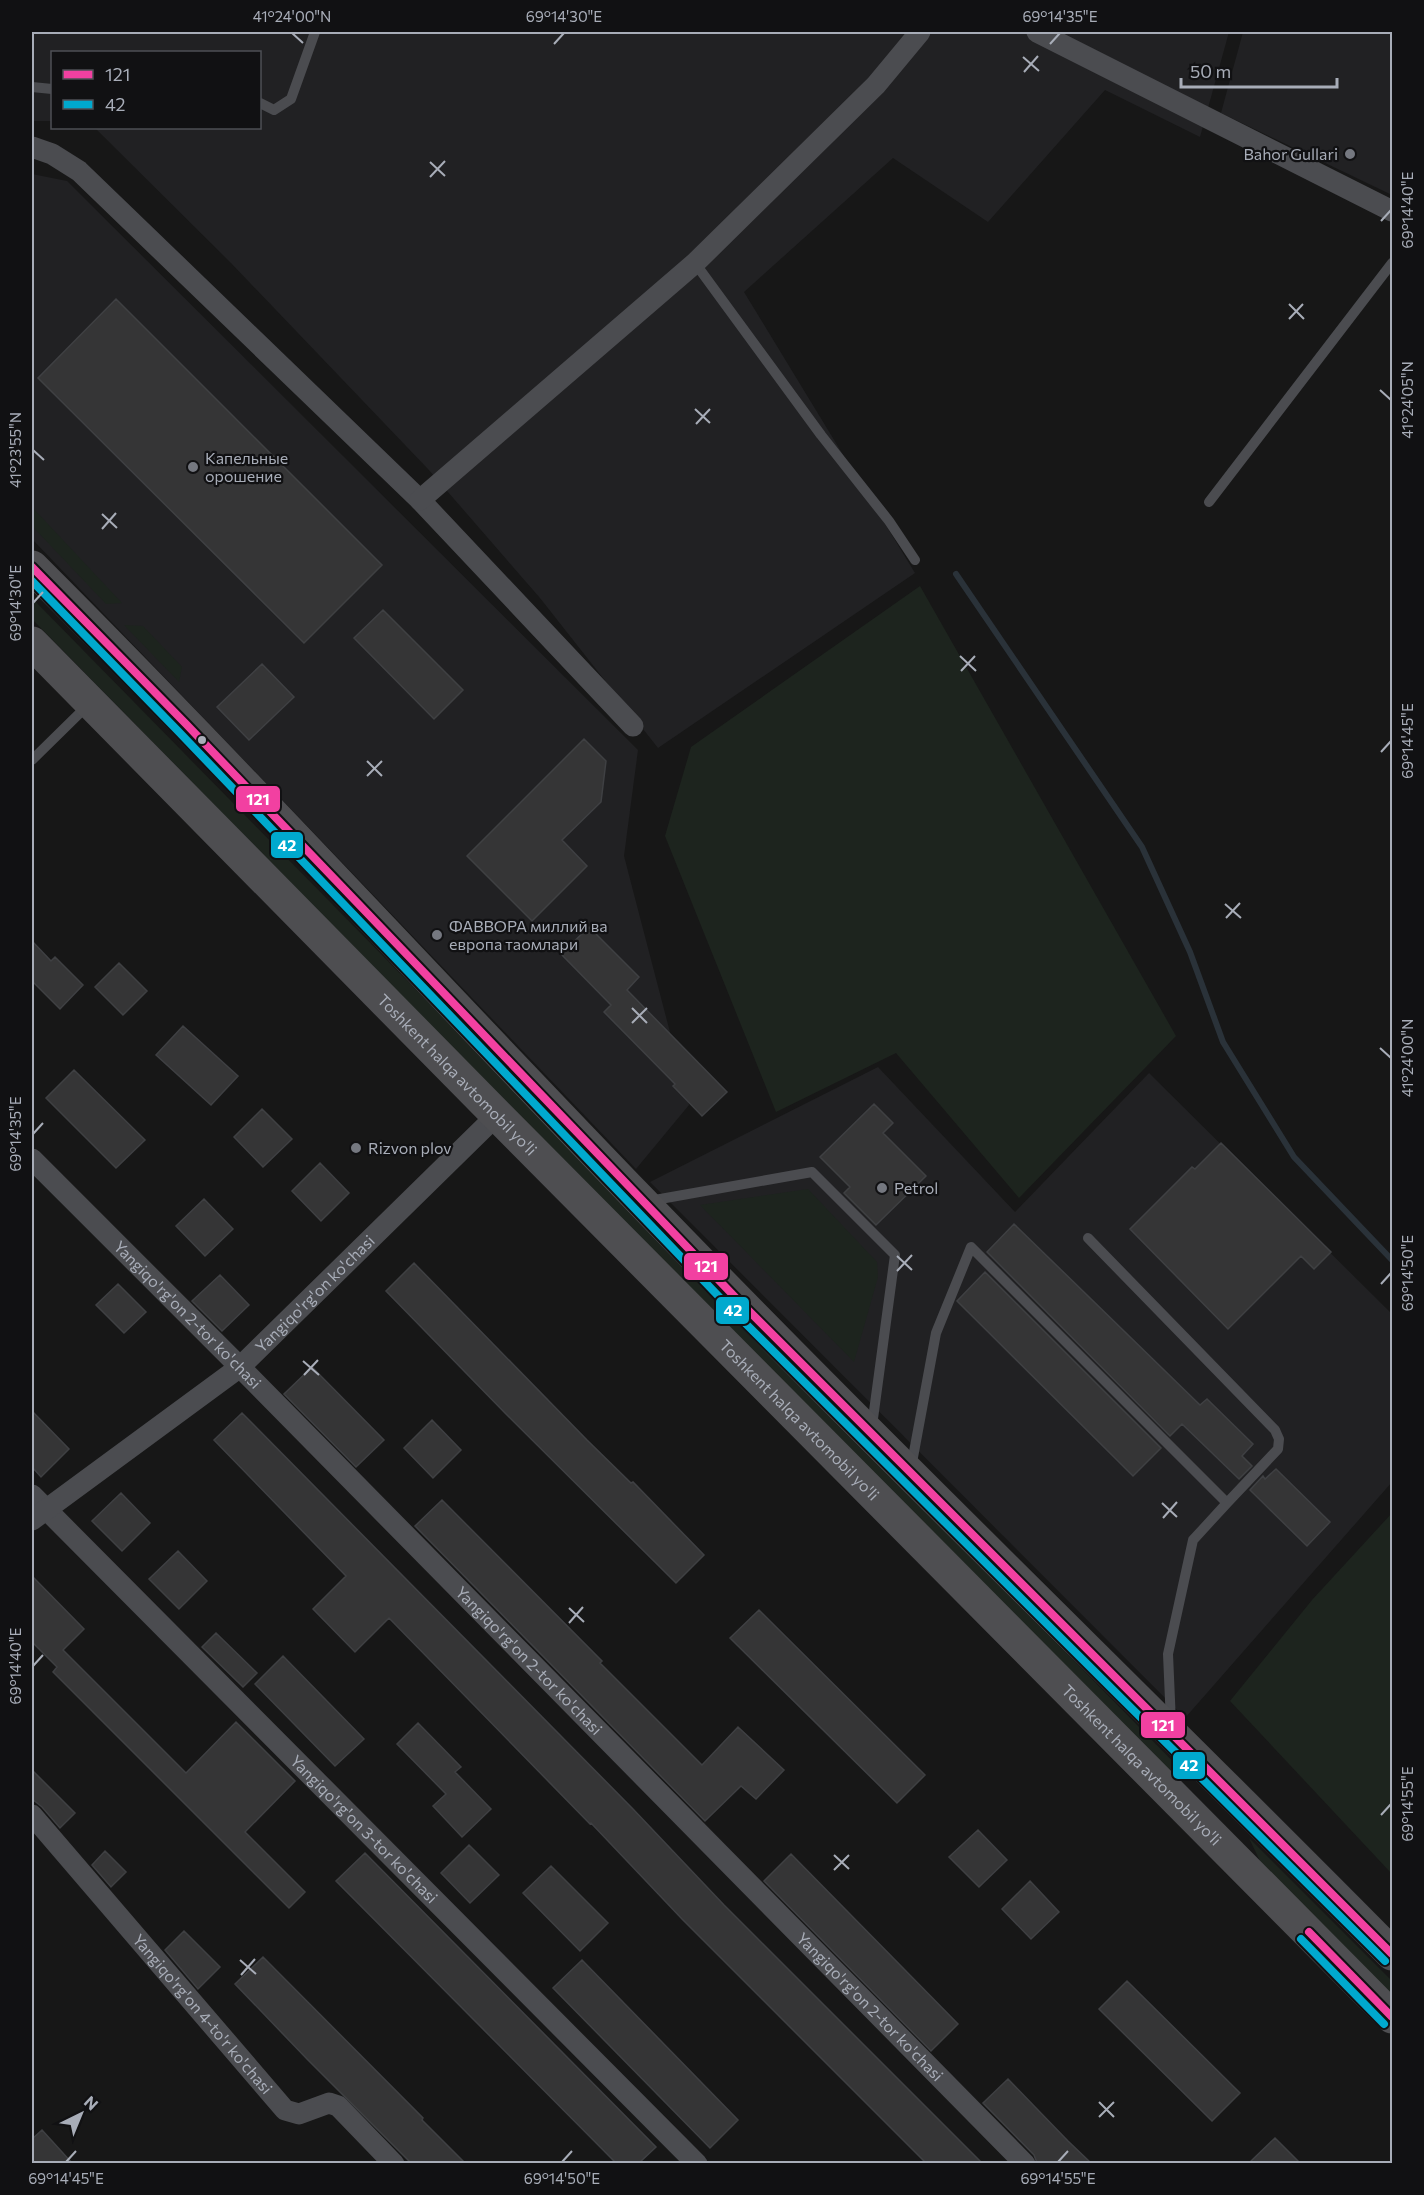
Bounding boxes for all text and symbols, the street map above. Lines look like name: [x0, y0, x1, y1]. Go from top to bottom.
text: 41°24'00"N: [253, 7, 331, 25]
text: 69°14'30"E: [526, 7, 602, 25]
text: 69°14'35"E: [1022, 7, 1098, 25]
legend: [51, 51, 261, 129]
scale bar: [1181, 51, 1337, 89]
text: 50 m: [1190, 60, 1231, 82]
text: 121: [105, 63, 130, 85]
text: 42: [105, 93, 126, 115]
place label: Bahor Gullari: [1243, 144, 1338, 163]
marker: Bahor Gullari: [1343, 147, 1357, 161]
text: 69°14'40"E: [1398, 172, 1416, 248]
text: 41°24'05"N: [1398, 361, 1416, 439]
text: 41°23'55"N: [6, 412, 24, 488]
place label: Капельные орошение: [205, 448, 288, 485]
marker: Капельные орошение: [186, 460, 200, 474]
text: 69°14'30"E: [6, 565, 24, 641]
text: 69°14'45"E: [1398, 703, 1416, 779]
unlabelled marker: [196, 734, 208, 746]
line badge: 121: [235, 785, 281, 813]
text: 121: [246, 789, 270, 808]
line badge: 42: [270, 831, 304, 859]
text: 42: [278, 835, 296, 854]
place label: ФАВВОРА миллий ва европа таомлари: [449, 916, 607, 953]
marker: ФАВВОРА миллий ва европа таомлари: [430, 928, 444, 942]
street label: Toshkent halqa avtomobil yo'li: [374, 990, 541, 1159]
text: 41°24'00"N: [1398, 1019, 1416, 1097]
text: 69°14'35"E: [6, 1096, 24, 1172]
place label: Rizvon plov: [368, 1138, 452, 1157]
marker: Rizvon plov: [349, 1141, 363, 1155]
place label: Petrol: [894, 1178, 938, 1197]
marker: Petrol: [875, 1181, 889, 1195]
street label: Yangiqo'rg'on ko'chasi: [251, 1231, 378, 1356]
text: 69°14'50"E: [1398, 1235, 1416, 1311]
street label: Yangiqo'rg'on 2-tor ko'chasi: [110, 1237, 265, 1392]
line badge: 121: [683, 1252, 729, 1281]
text: 121: [694, 1256, 718, 1275]
line badge: 42: [715, 1296, 750, 1325]
text: 42: [724, 1300, 742, 1319]
street label: Toshkent halqa avtomobil yo'li: [716, 1335, 884, 1504]
street label: Yangiqo'rg'on 2-tor ko'chasi: [452, 1582, 607, 1738]
text: 69°14'40"E: [6, 1628, 24, 1704]
street label: Toshkent halqa avtomobil yo'li: [1058, 1680, 1226, 1849]
line badge: 121: [1140, 1711, 1186, 1739]
text: 121: [1151, 1715, 1175, 1734]
street label: Yangiqo'rg'on 3-tor ko'chasi: [287, 1751, 442, 1907]
line badge: 42: [1172, 1751, 1206, 1780]
text: 42: [1180, 1755, 1198, 1774]
text: 69°14'55"E: [1398, 1766, 1416, 1842]
street label: Yangiqo'rg'on 2-tor ko'chasi: [793, 1928, 948, 2084]
street label: Yangiqo'rg'on 4-to'r ko'chasi: [129, 1930, 277, 2097]
north arrow: [51, 2084, 111, 2144]
text: N: [81, 2092, 102, 2114]
text: 69°14'45"E: [28, 2169, 104, 2187]
text: 69°14'50"E: [524, 2169, 600, 2187]
text: 69°14'55"E: [1020, 2169, 1096, 2187]

